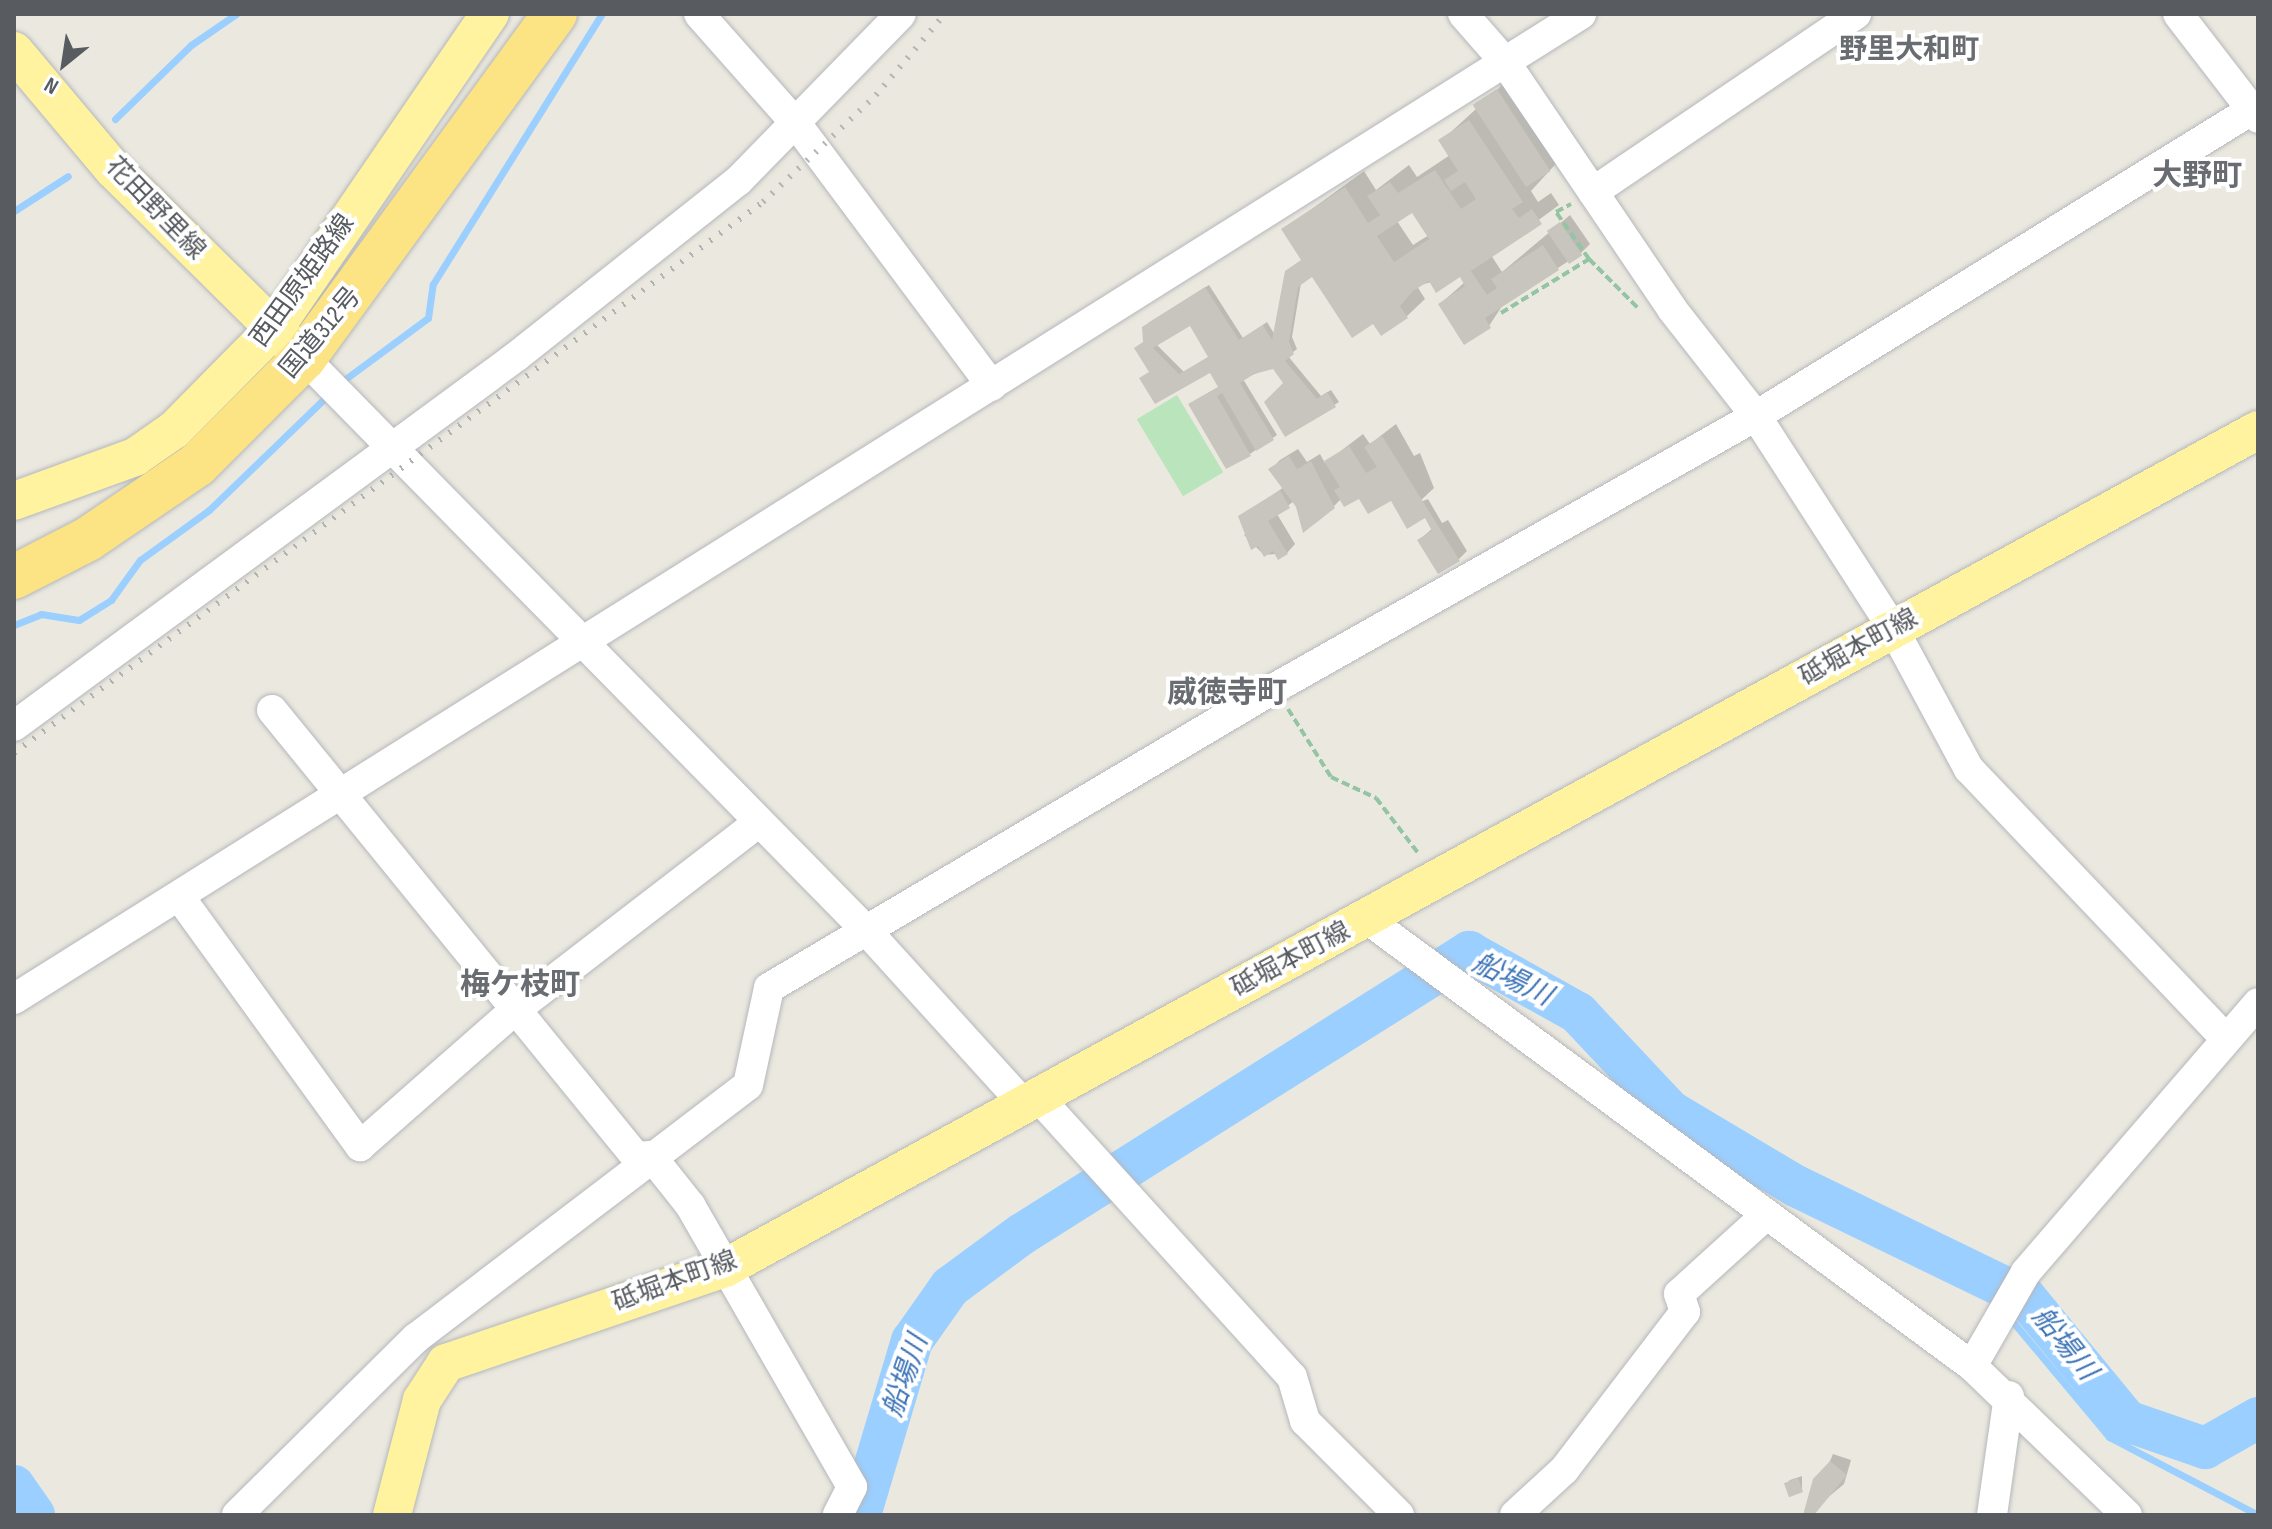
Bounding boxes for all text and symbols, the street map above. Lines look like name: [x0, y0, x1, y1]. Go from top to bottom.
north arrow: [24, 24, 104, 104]
district label: 野里大和町: [1839, 33, 1979, 67]
text: N: [40, 71, 64, 100]
street label: 花田野里線: [99, 151, 211, 267]
district label: 大野町: [2152, 158, 2242, 194]
street label: 西田原姫路線: [245, 209, 361, 353]
street label: 国道312号: [274, 281, 368, 385]
street label: 砥堀本町線: [1795, 603, 1923, 693]
district label: 威徳寺町: [1167, 675, 1287, 711]
street label: 砥堀本町線: [1226, 916, 1356, 1004]
water label: 船場川: [1467, 946, 1557, 1014]
district label: 梅ケ枝町: [460, 967, 580, 1003]
street label: 砥堀本町線: [609, 1245, 741, 1319]
water label: 船場川: [2025, 1301, 2103, 1387]
water label: 船場川: [876, 1331, 936, 1421]

